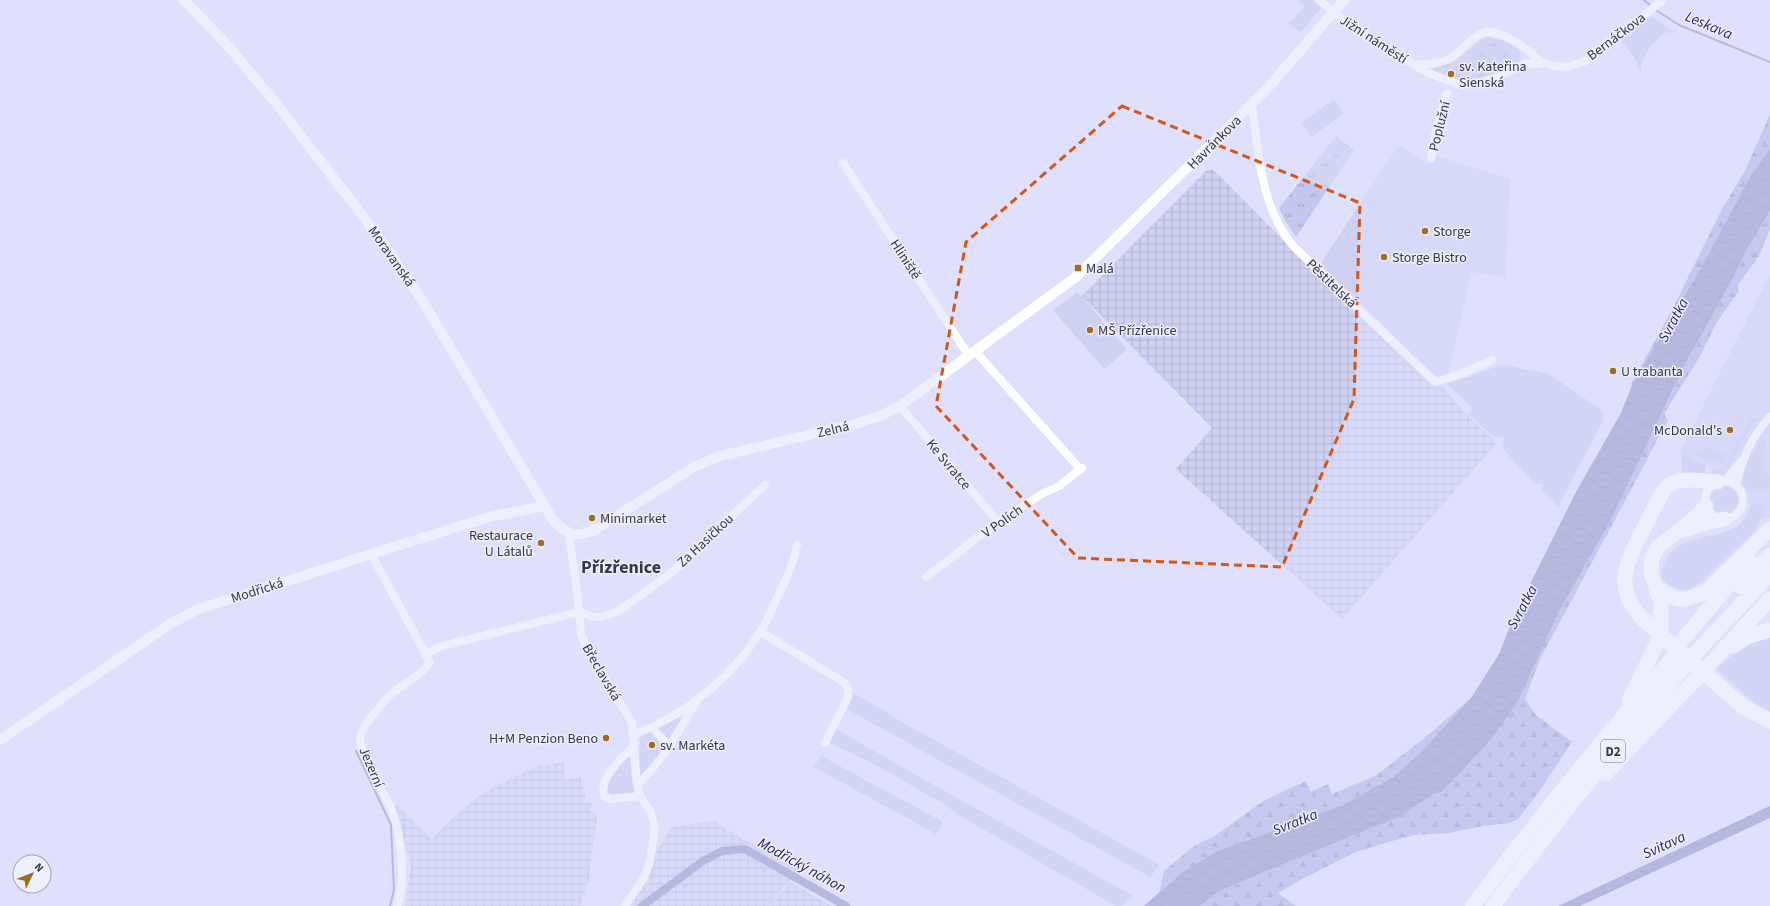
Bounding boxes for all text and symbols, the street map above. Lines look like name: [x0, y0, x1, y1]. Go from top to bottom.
water label: Leskava: [1682, 6, 1736, 45]
street label: Bernáčkova: [1583, 8, 1650, 65]
street label: Jižní náměstí: [1336, 10, 1412, 70]
place label: sv. Kateřina Sienská: [1459, 57, 1527, 93]
marker: sv. Kateřina Sienská: [1446, 69, 1456, 79]
street label: Poplužní: [1424, 98, 1456, 153]
street label: Havránkova: [1183, 111, 1246, 174]
street label: Moravanská: [363, 222, 419, 291]
place label: Storge: [1433, 222, 1471, 242]
marker: Storge: [1420, 226, 1430, 236]
street label: Hliniště: [885, 236, 926, 284]
place label: Storge Bistro: [1392, 248, 1467, 268]
marker: Storge Bistro: [1379, 252, 1389, 262]
street label: Pěstitelská: [1302, 255, 1361, 313]
place label: Malá: [1086, 259, 1114, 279]
marker: Malá: [1073, 263, 1083, 273]
water label: Svratka: [1653, 295, 1694, 346]
place label: MŠ Přízřenice: [1098, 321, 1176, 341]
marker: MŠ Přízřenice: [1085, 325, 1095, 335]
place label: U trabanta: [1621, 362, 1683, 382]
marker: U trabanta: [1608, 366, 1618, 376]
street label: Zelná: [815, 417, 851, 443]
place label: McDonald's: [1654, 421, 1722, 441]
marker: McDonald's: [1725, 425, 1735, 435]
street label: Ke Svratce: [921, 435, 975, 494]
street label: V Polích: [978, 500, 1027, 543]
place label: Minimarket: [600, 509, 667, 529]
street label: Za Hasičkou: [673, 509, 738, 572]
marker: Minimarket: [587, 513, 597, 523]
place label: Restaurace U Látalů: [469, 526, 533, 562]
marker: Restaurace U Látalů: [536, 538, 546, 548]
district label: Přízřenice: [581, 555, 661, 580]
street label: Modřická: [229, 573, 286, 609]
water label: Svratka: [1502, 582, 1543, 633]
street label: Břeclavská: [577, 640, 626, 705]
place label: H+M Penzion Beno: [489, 729, 598, 749]
marker: H+M Penzion Beno: [601, 733, 611, 743]
place label: sv. Markéta: [660, 736, 725, 756]
marker: sv. Markéta: [647, 740, 657, 750]
road number: D2: [1601, 740, 1625, 762]
street label: Jezerní: [354, 744, 389, 791]
water label: Svratka: [1269, 804, 1321, 841]
water label: Svitava: [1639, 826, 1689, 865]
water label: Modřický náhon: [754, 833, 850, 898]
north arrow: [12, 854, 52, 894]
text: N: [31, 860, 47, 875]

